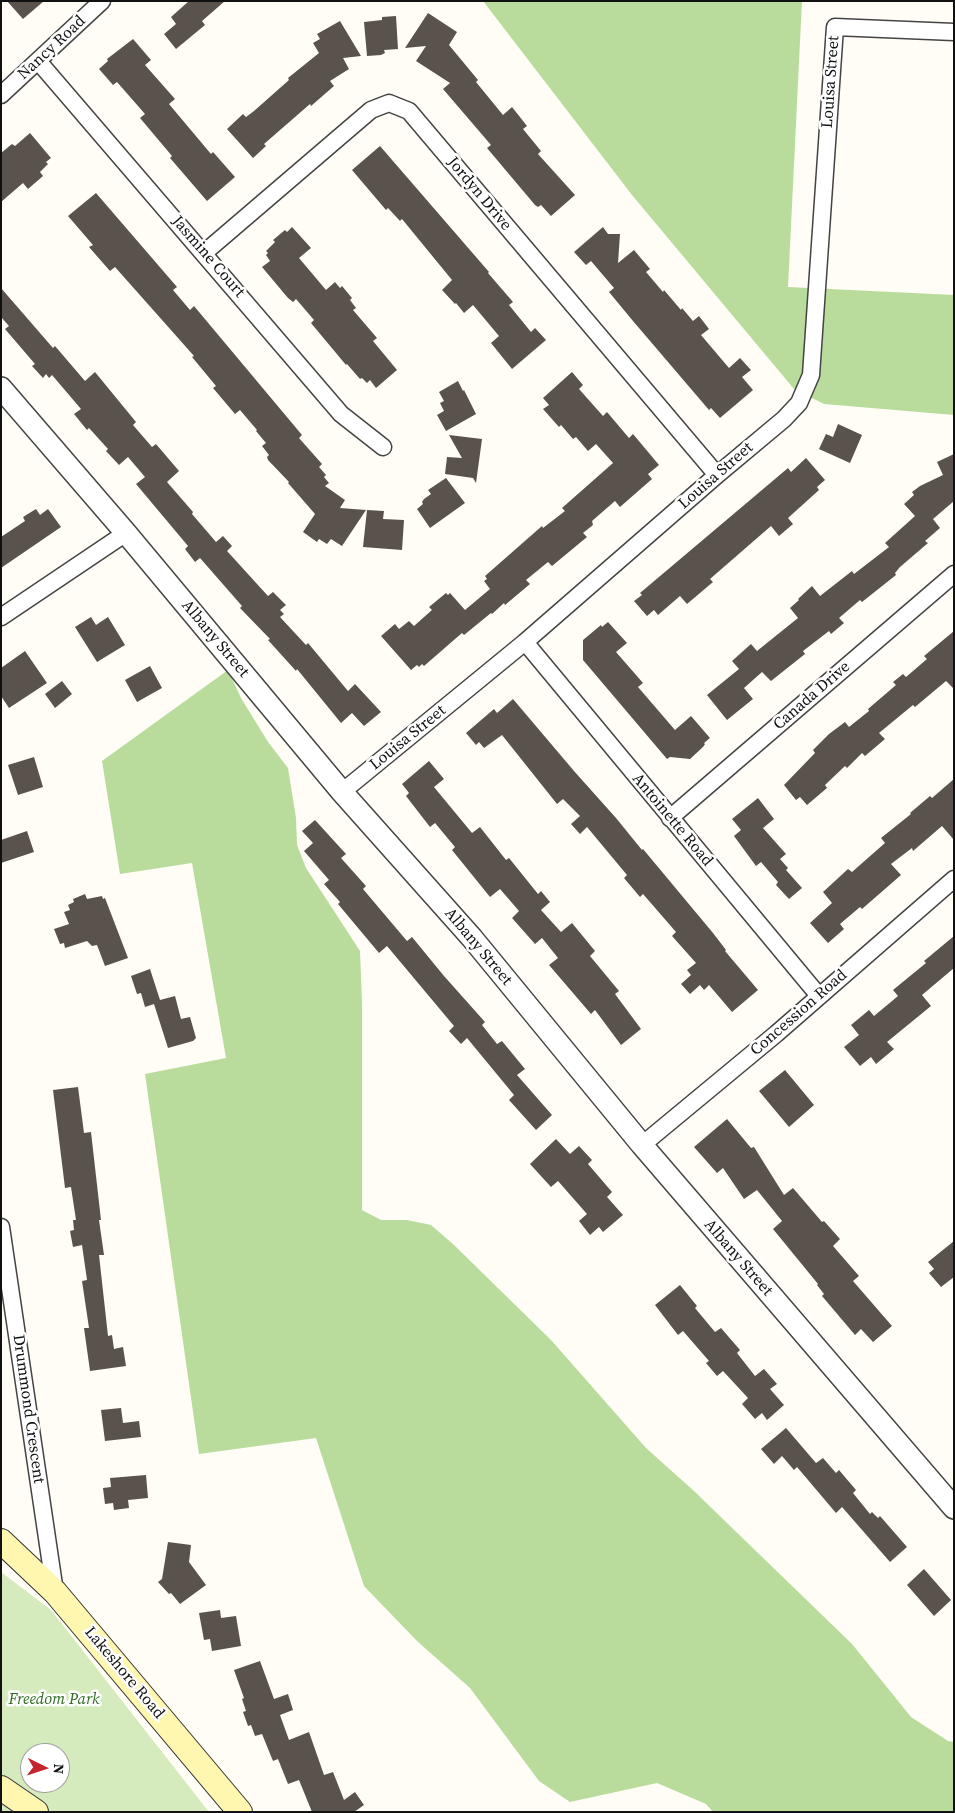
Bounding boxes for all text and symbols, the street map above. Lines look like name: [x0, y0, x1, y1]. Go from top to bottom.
street label: Nancy Road: [14, 12, 90, 84]
street label: Louisa Street: [818, 35, 844, 129]
street label: Jordyn Drive: [443, 153, 515, 235]
street label: Jasmine Court: [167, 212, 249, 302]
street label: Louisa Street: [675, 438, 757, 514]
street label: Albany Street: [177, 596, 253, 682]
street label: Canada Drive: [770, 657, 854, 735]
street label: Louisa Street: [366, 701, 450, 775]
street label: Antoinette Road: [628, 770, 716, 870]
street label: Albany Street: [440, 904, 516, 990]
street label: Concession Road: [747, 966, 851, 1060]
street label: Albany Street: [700, 1216, 776, 1300]
street label: Drummond Crescent: [8, 1333, 48, 1485]
street label: Lakeshore Road: [80, 1623, 168, 1723]
park label: Freedom Park: [8, 1690, 100, 1710]
north arrow: [20, 1743, 70, 1793]
text: N: [49, 1763, 69, 1775]

